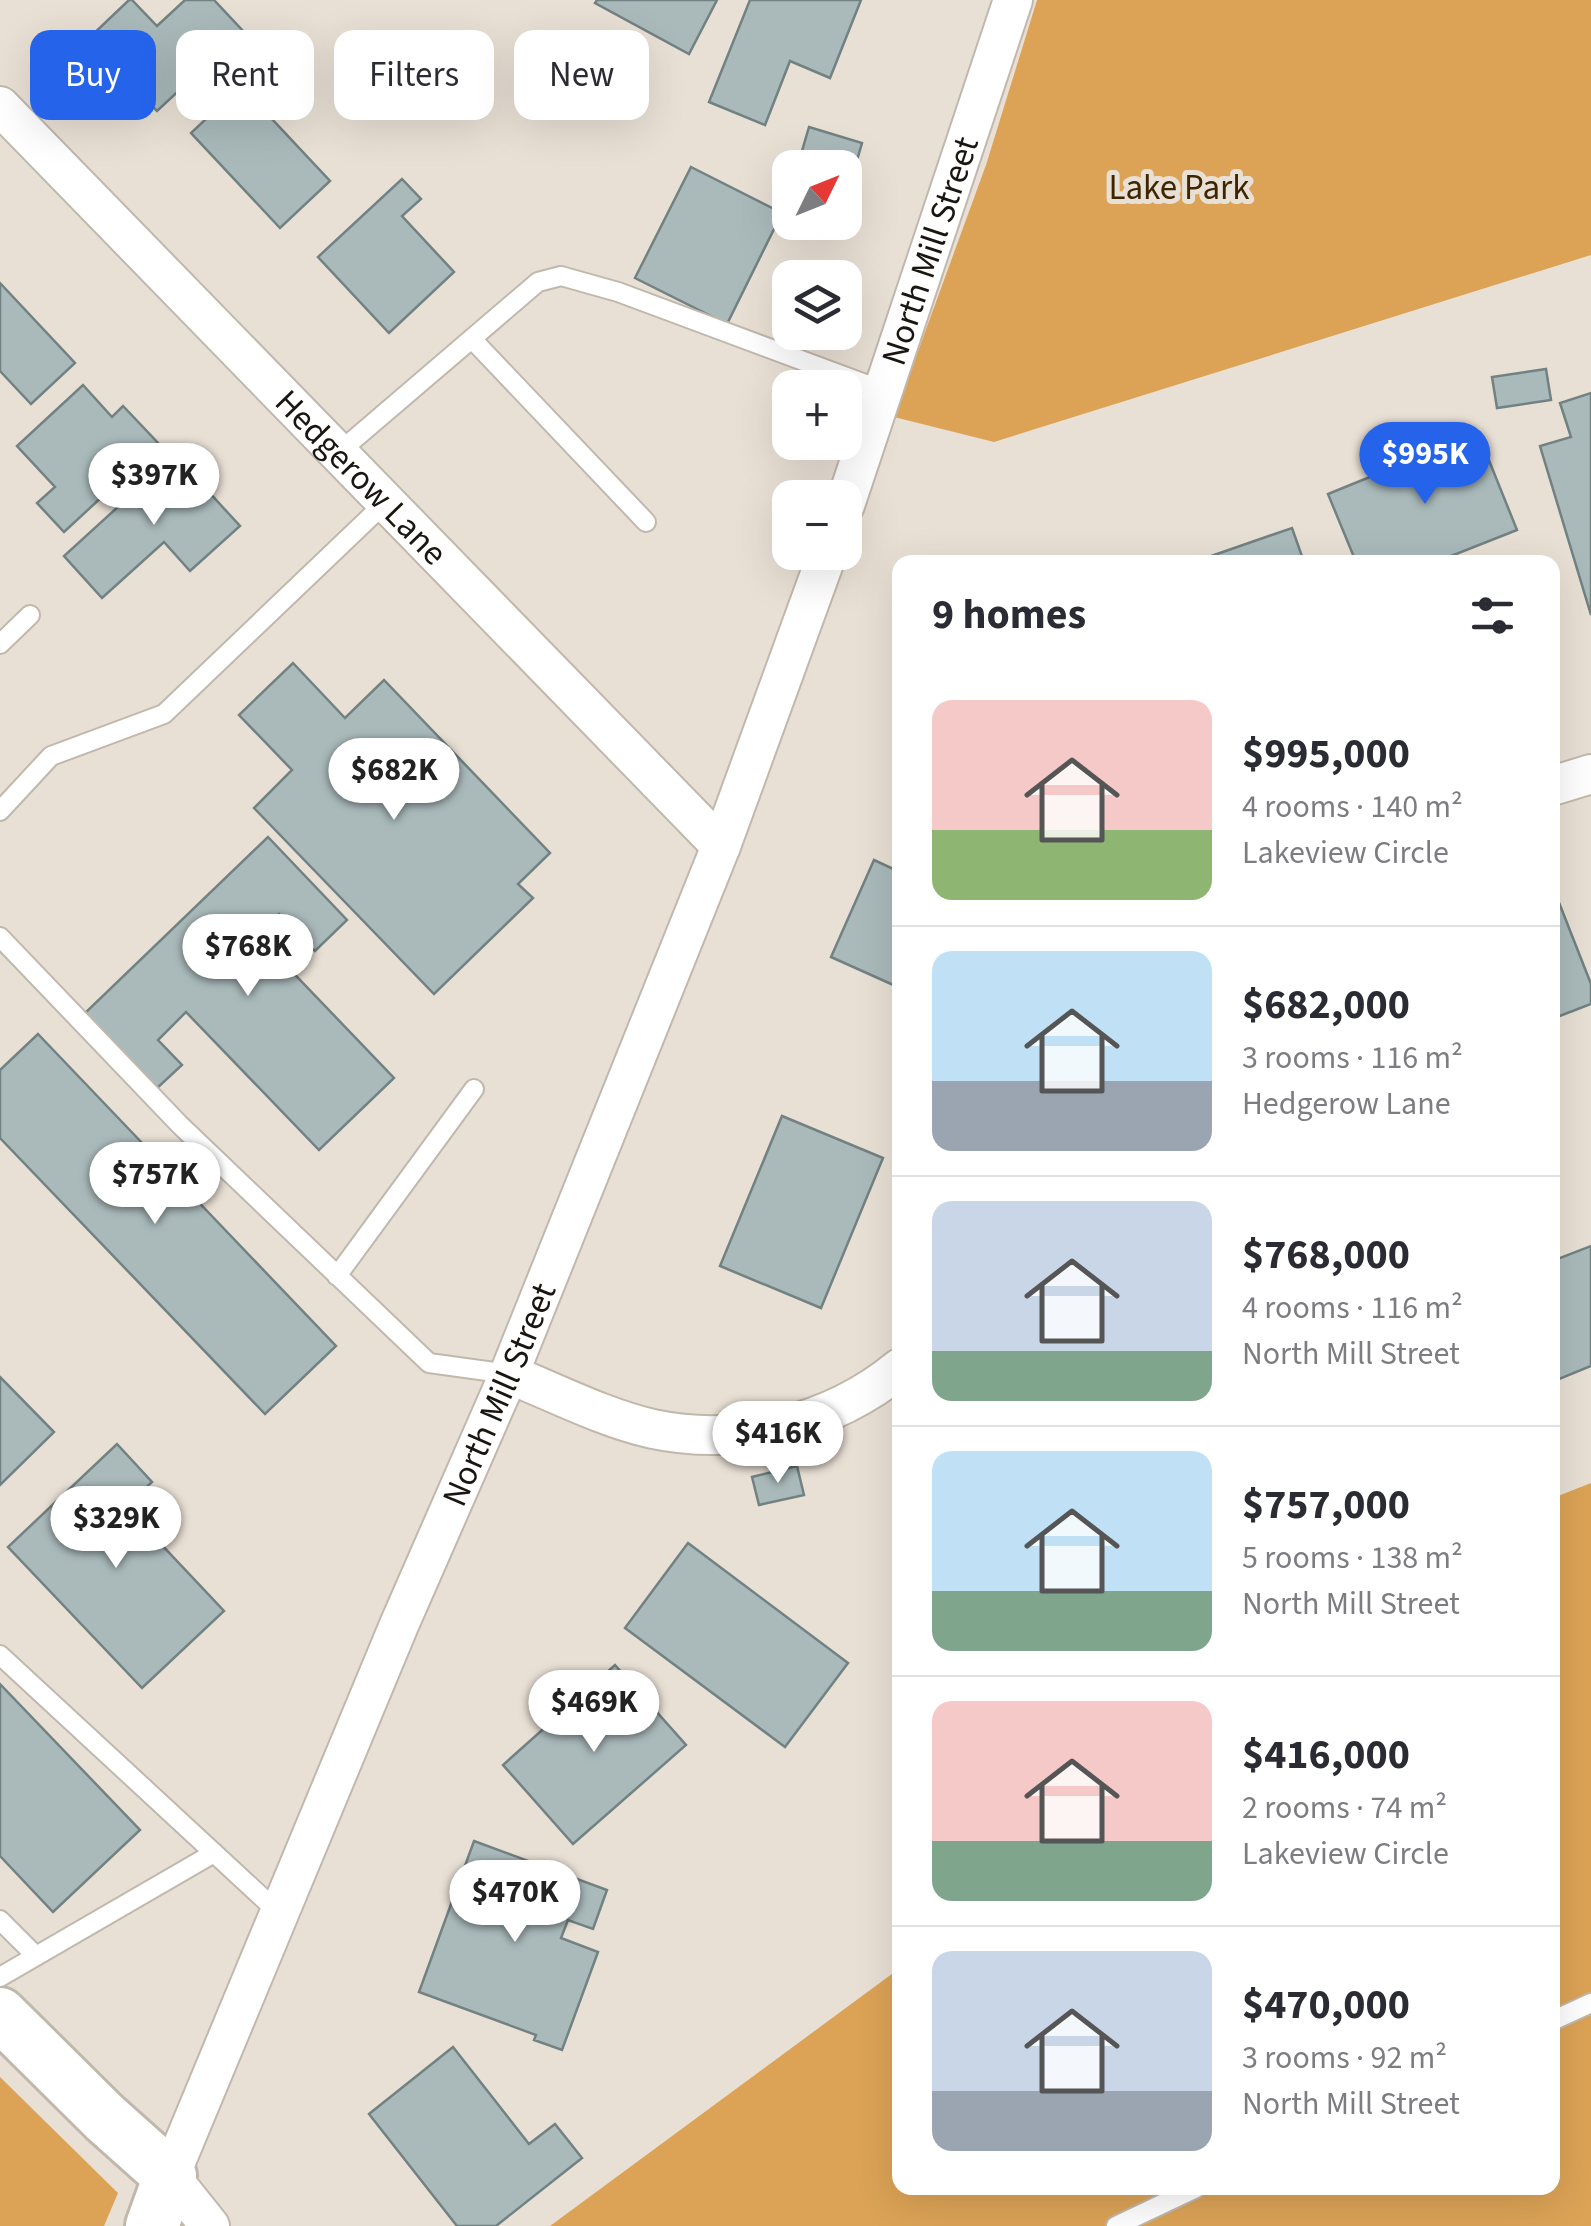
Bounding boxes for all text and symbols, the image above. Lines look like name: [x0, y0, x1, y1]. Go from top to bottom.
chip: Buy: [30, 30, 156, 120]
chip: Rent: [176, 30, 314, 120]
chip: Filters: [334, 30, 494, 120]
chip: New: [514, 30, 649, 120]
street label: North Mill Street: [869, 130, 992, 372]
north arrow: [772, 150, 862, 240]
map controls: [772, 150, 862, 570]
park label: Lake Park: [1108, 163, 1250, 213]
button: layers: [772, 260, 862, 350]
button: +: [772, 370, 862, 460]
street label: Hedgerow Lane: [263, 379, 458, 577]
pin: $995K: [1355, 422, 1495, 507]
text: $995K: [1381, 431, 1469, 477]
pin: $397K: [84, 443, 224, 528]
text: $397K: [110, 452, 198, 498]
button: −: [772, 480, 862, 570]
text: 9 homes: [932, 585, 1086, 645]
icon: filters: [1465, 588, 1520, 643]
text: $995,000: [1242, 724, 1410, 784]
pin: $682K: [324, 738, 464, 823]
icon: home: [1012, 740, 1132, 860]
text: $682K: [350, 747, 438, 793]
text: 4 rooms · 140 m²: [1242, 784, 1463, 830]
text: Lakeview Circle: [1242, 830, 1449, 876]
pin: $768K: [178, 914, 318, 999]
text: $768K: [204, 923, 292, 969]
text: $682,000: [1242, 975, 1410, 1035]
icon: home: [1012, 991, 1132, 1111]
text: 3 rooms · 116 m²: [1242, 1035, 1463, 1081]
text: Hedgerow Lane: [1242, 1081, 1451, 1127]
pin: $757K: [85, 1142, 225, 1227]
text: $757K: [111, 1151, 199, 1197]
text: $768,000: [1242, 1225, 1410, 1285]
icon: home: [1012, 1241, 1132, 1361]
street label: North Mill Street: [430, 1275, 569, 1514]
text: 4 rooms · 116 m²: [1242, 1285, 1463, 1331]
text: North Mill Street: [1242, 1331, 1460, 1377]
pin: $416K: [708, 1401, 848, 1486]
text: $416K: [734, 1410, 822, 1456]
text: $757,000: [1242, 1475, 1410, 1535]
pin: $329K: [46, 1486, 186, 1571]
icon: home: [1012, 1491, 1132, 1611]
text: $329K: [72, 1495, 160, 1541]
text: 5 rooms · 138 m²: [1242, 1535, 1463, 1581]
text: North Mill Street: [1242, 1581, 1460, 1627]
pin: $469K: [524, 1670, 664, 1755]
text: $469K: [550, 1679, 638, 1725]
text: $416,000: [1242, 1725, 1410, 1785]
icon: home: [1012, 1741, 1132, 1861]
text: 2 rooms · 74 m²: [1242, 1785, 1447, 1831]
text: Lakeview Circle: [1242, 1831, 1449, 1877]
pin: $470K: [445, 1860, 585, 1945]
text: $470K: [471, 1869, 559, 1915]
text: $470,000: [1242, 1975, 1410, 2035]
icon: home: [1012, 1991, 1132, 2111]
text: 3 rooms · 92 m²: [1242, 2035, 1447, 2081]
text: North Mill Street: [1242, 2081, 1460, 2127]

